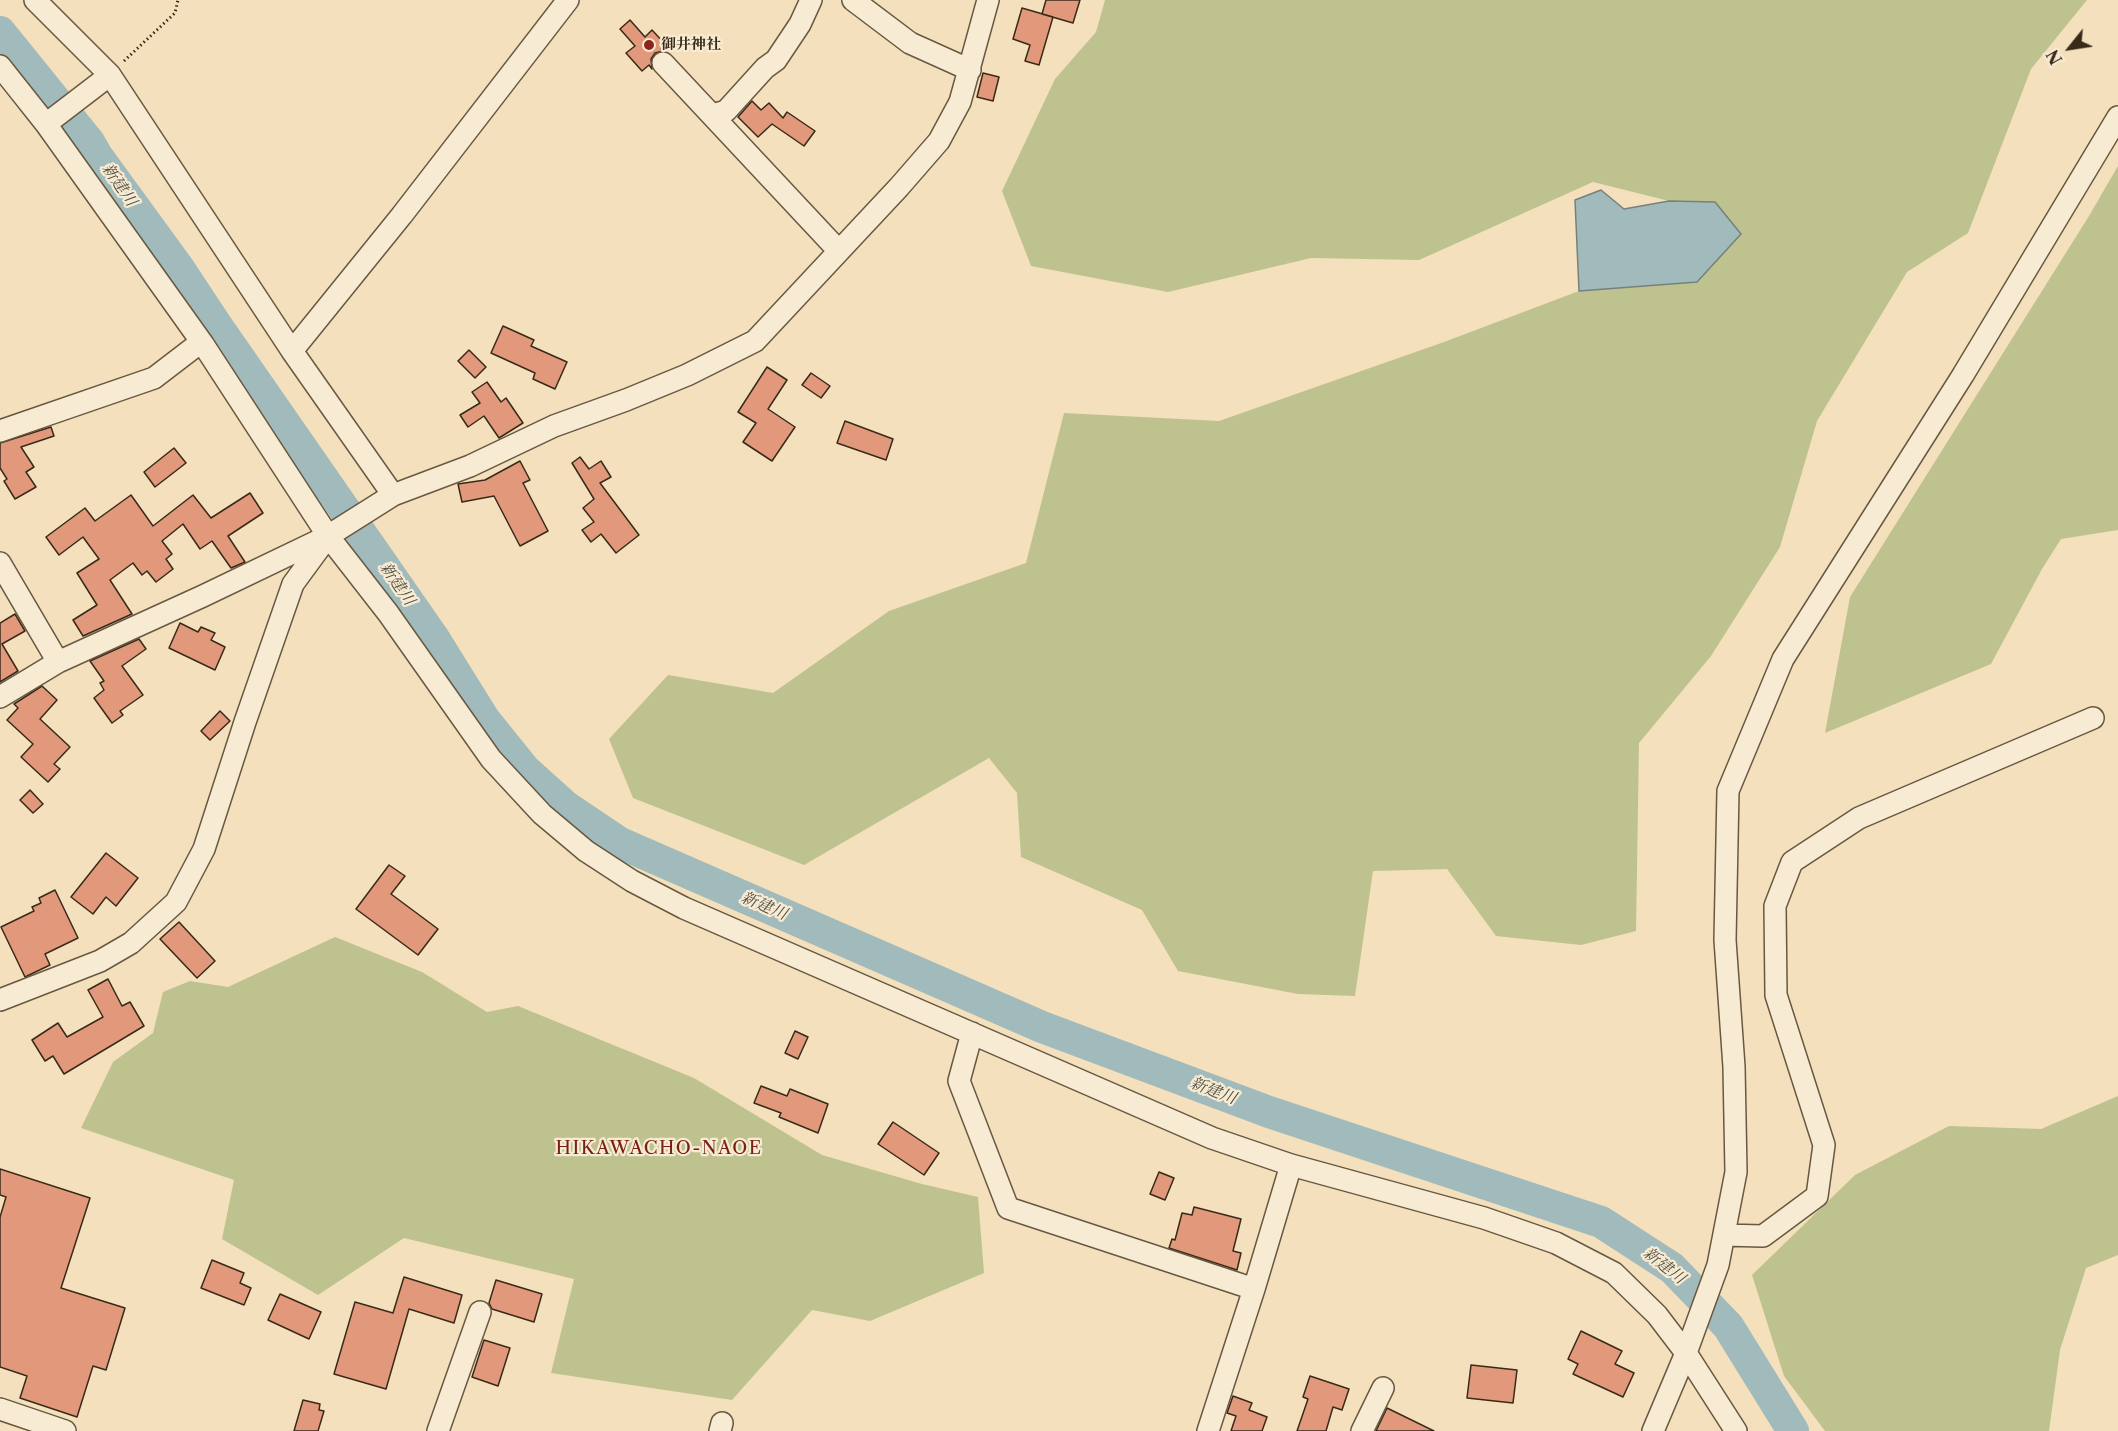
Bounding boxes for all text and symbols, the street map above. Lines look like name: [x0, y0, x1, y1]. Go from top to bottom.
north arrow: [2040, 18, 2100, 78]
place label: 御井神社: [661, 36, 721, 54]
marker: 御井神社: [642, 38, 656, 52]
text: N: [2042, 46, 2067, 68]
water label: 新建川: [97, 160, 141, 210]
water label: 新建川: [375, 559, 419, 609]
water label: 新建川: [738, 888, 790, 924]
water label: 新建川: [1187, 1073, 1239, 1109]
district label: HIKAWACHO-NAOE: [555, 1138, 763, 1160]
water label: 新建川: [1639, 1244, 1689, 1288]

